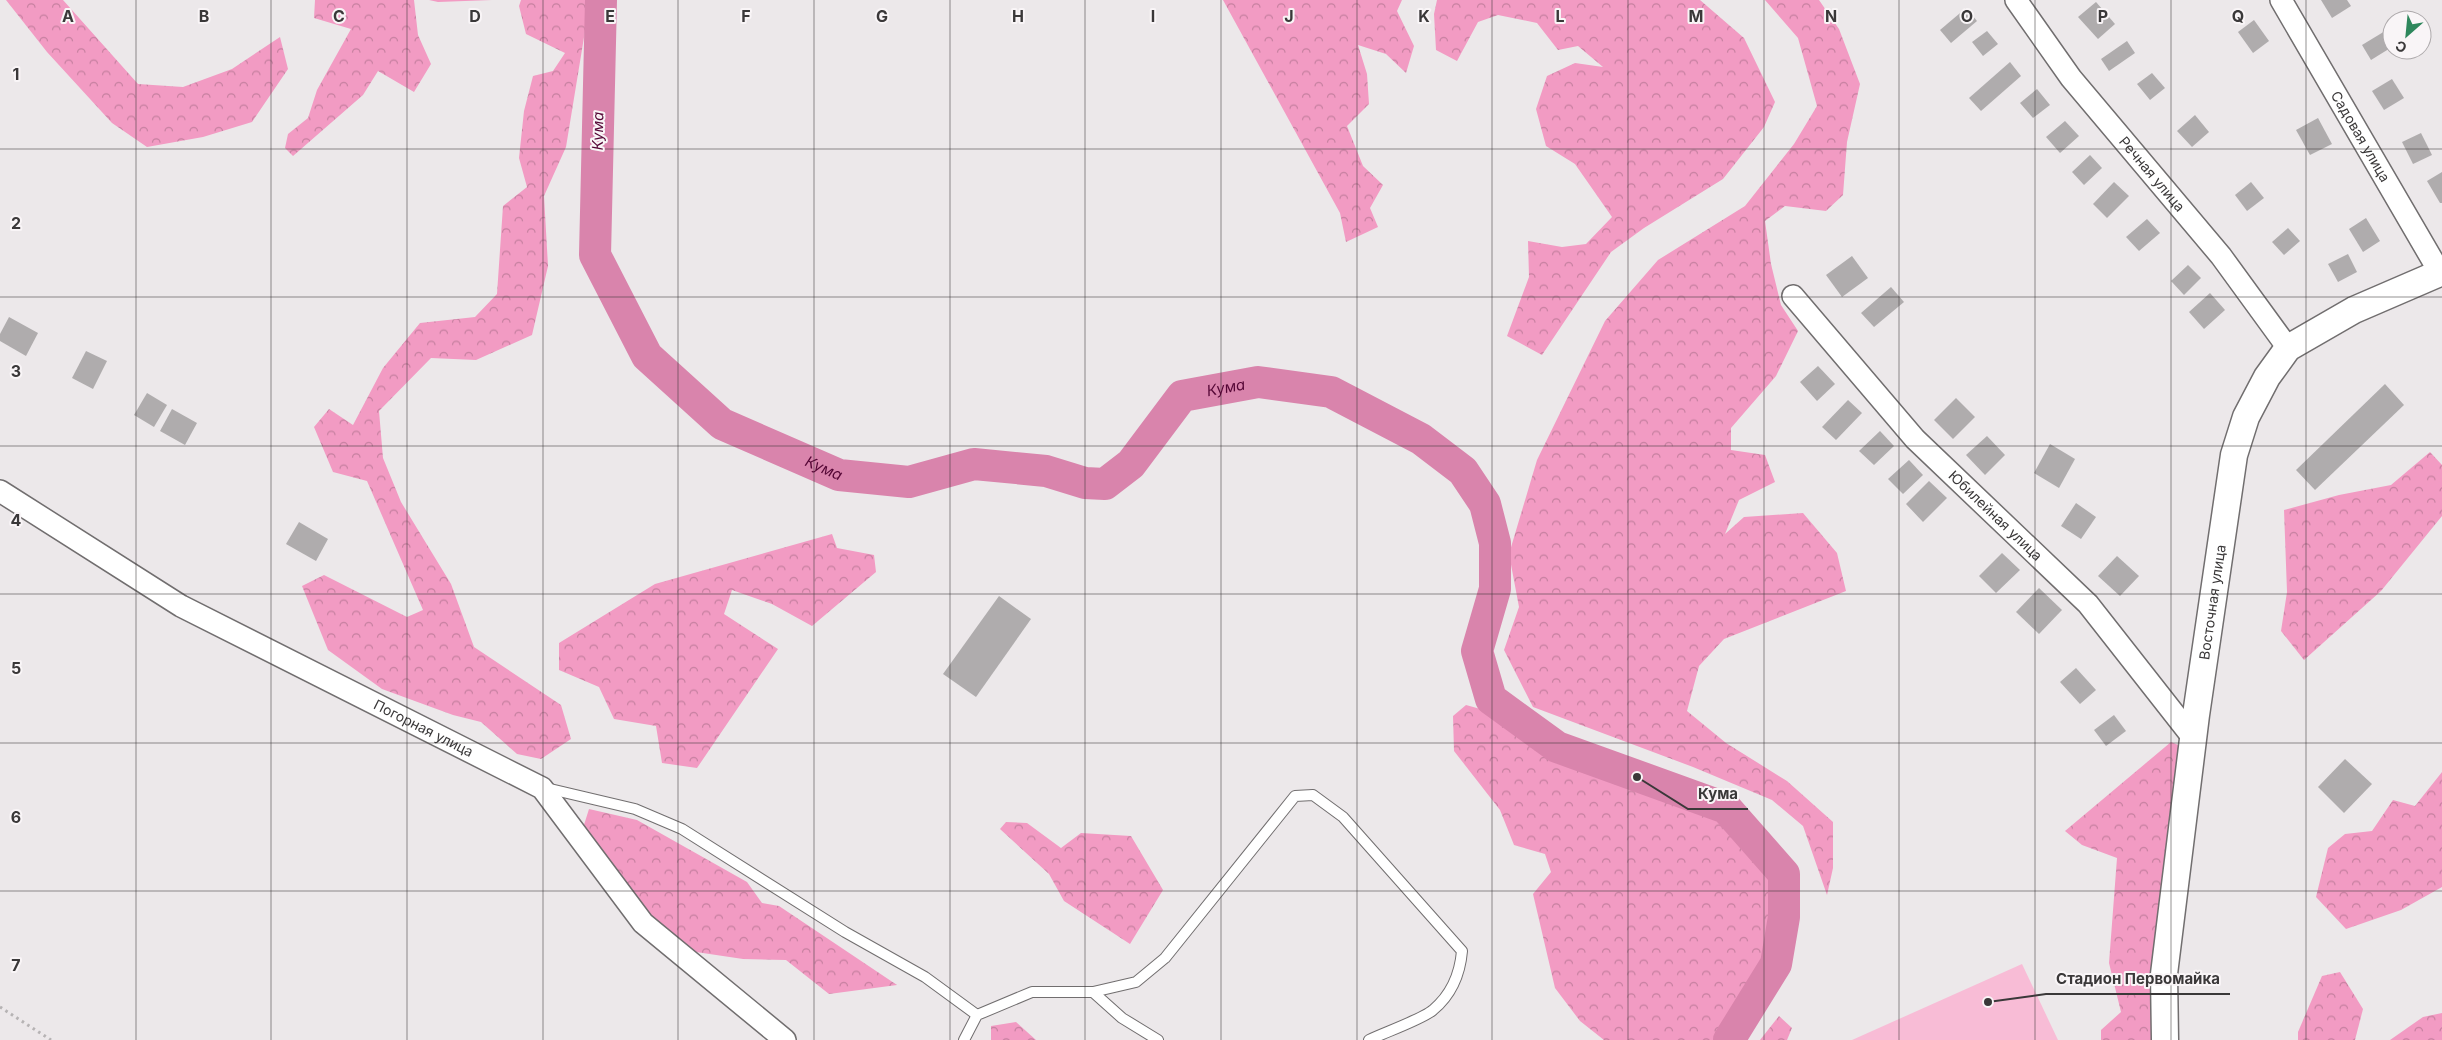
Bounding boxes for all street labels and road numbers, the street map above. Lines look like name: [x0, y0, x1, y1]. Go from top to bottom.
street label: Садовая улица: [2328, 88, 2394, 185]
street label: Речная улица: [2116, 133, 2189, 215]
street label: Юбилейная улица: [1945, 467, 2046, 564]
street label: Восточная улица: [2195, 543, 2229, 661]
street label: Погорная улица: [371, 696, 476, 760]

